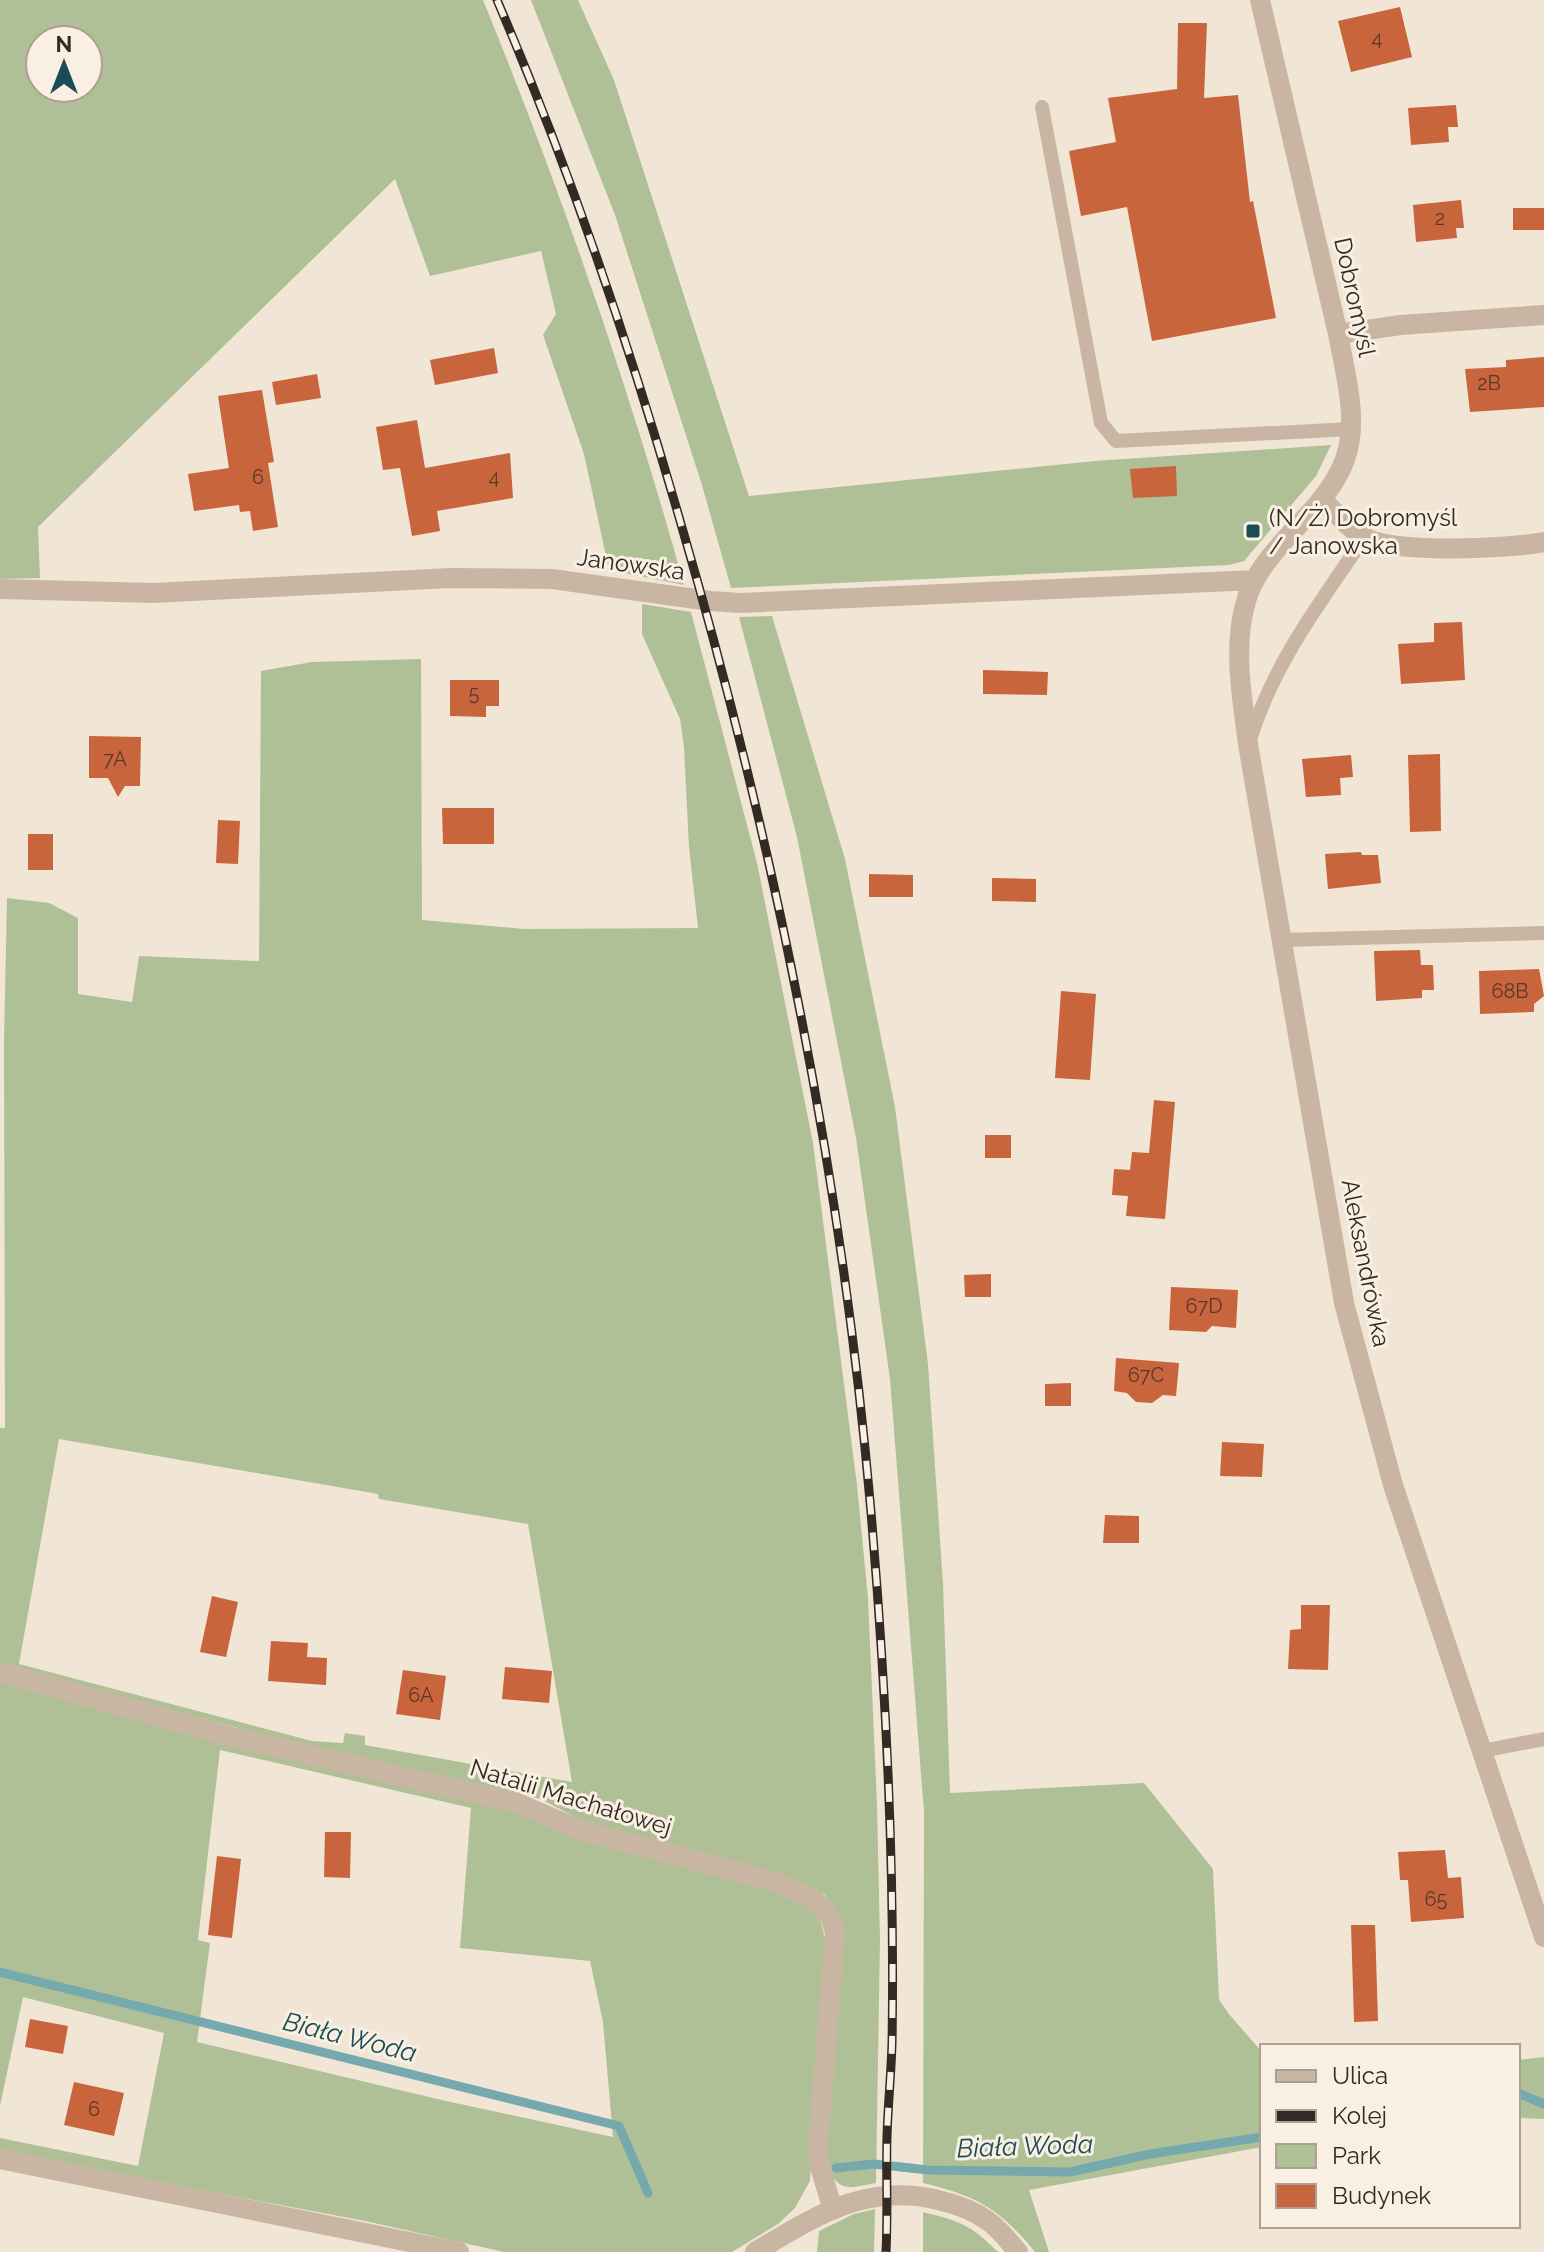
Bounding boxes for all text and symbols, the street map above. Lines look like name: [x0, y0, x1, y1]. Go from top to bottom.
north arrow: [24, 24, 104, 104]
house number: 4: [1372, 26, 1383, 50]
text: N: [56, 31, 72, 57]
house number: 2: [1435, 206, 1445, 230]
street label: Dobromyśl: [1328, 235, 1382, 360]
house number: 2B: [1477, 371, 1501, 395]
house number: 6: [252, 465, 264, 489]
house number: 4: [489, 465, 500, 489]
place label: (N/Ż) Dobromyśl / Janowska: [1269, 503, 1458, 560]
marker: (N/Ż) Dobromyśl / Janowska: [1244, 522, 1262, 540]
street label: Janowska: [575, 542, 687, 586]
house number: 5: [469, 681, 480, 705]
house number: 7A: [103, 747, 127, 771]
house number: 68B: [1491, 979, 1529, 1003]
street label: Aleksandrówka: [1336, 1177, 1396, 1349]
house number: 67D: [1185, 1294, 1223, 1318]
house number: 67C: [1128, 1363, 1165, 1387]
house number: 6A: [408, 1683, 434, 1707]
street label: Natalii Machałowej: [467, 1753, 675, 1841]
house number: 65: [1425, 1887, 1448, 1911]
water label: Biała Woda: [280, 2006, 420, 2068]
legend: [1260, 2044, 1520, 2228]
text: Ulica: [1332, 2061, 1388, 2090]
house number: 6: [88, 2097, 100, 2121]
text: Kolej: [1332, 2101, 1387, 2130]
water label: Biała Woda: [956, 2129, 1094, 2163]
text: Park: [1332, 2141, 1381, 2170]
text: Budynek: [1332, 2181, 1431, 2210]

